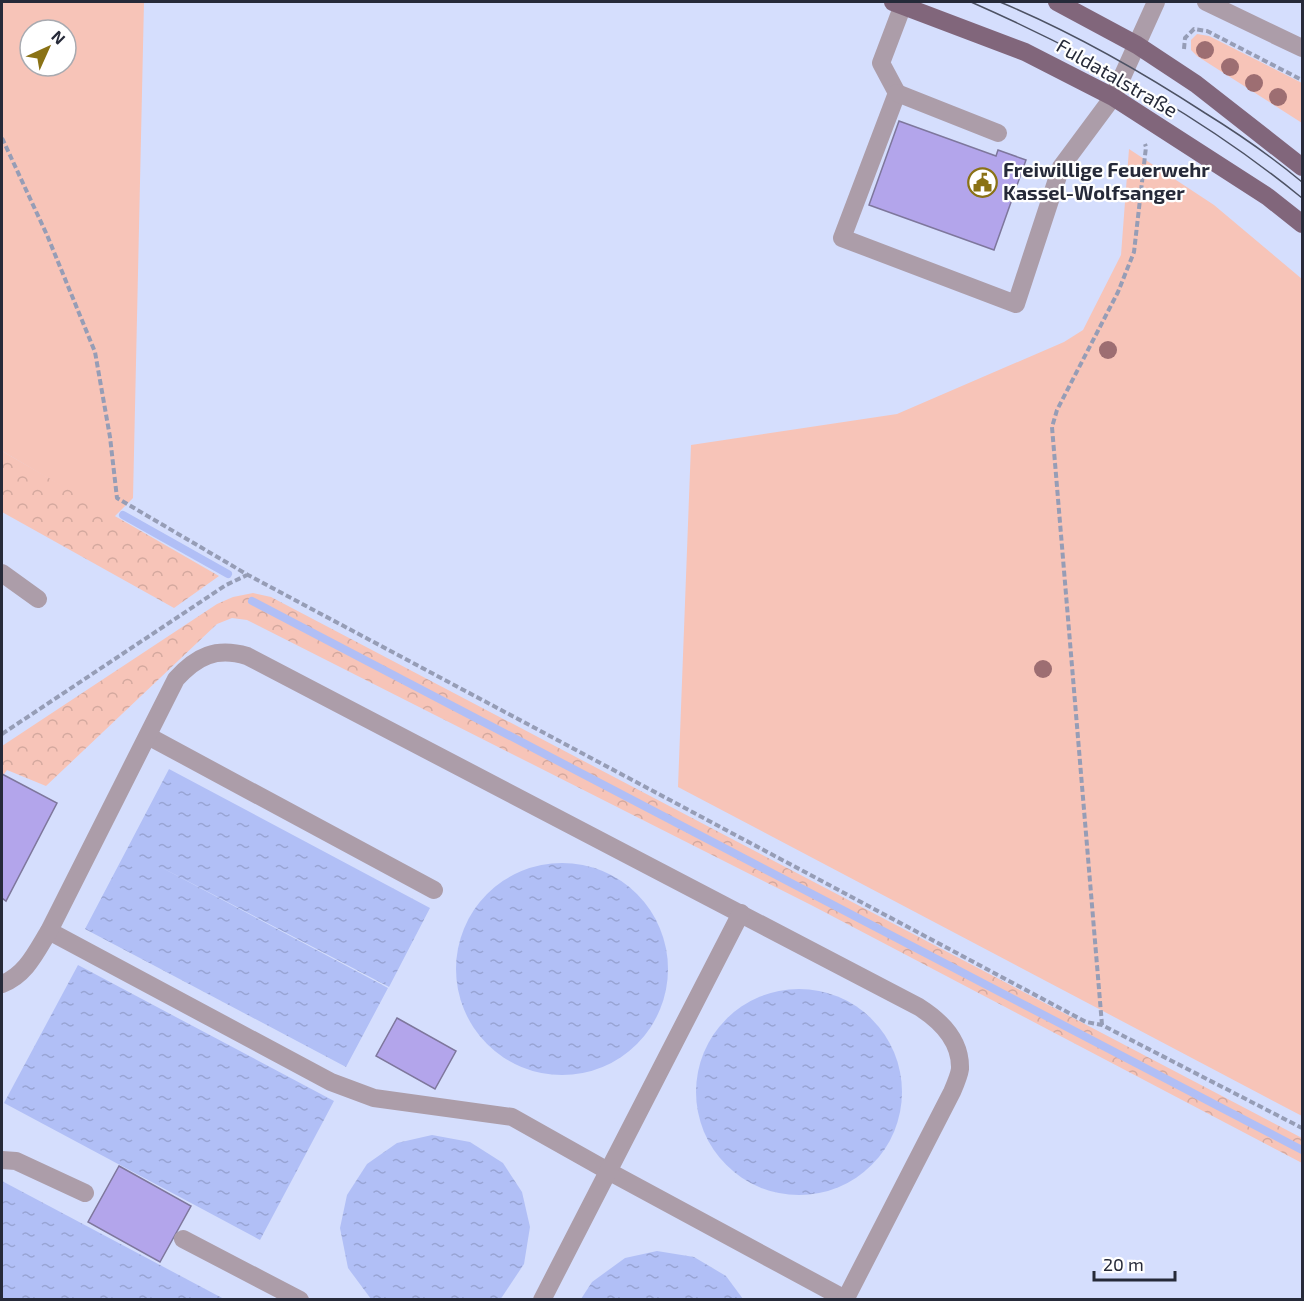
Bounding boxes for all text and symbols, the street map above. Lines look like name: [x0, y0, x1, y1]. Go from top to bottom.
north arrow: [18, 18, 78, 78]
text: N: [48, 26, 70, 48]
street label: Fuldatalstraße: [1053, 33, 1182, 121]
place label: Freiwillige Feuerwehr Kassel-Wolfsanger: [1003, 157, 1210, 204]
public building icon: Freiwillige Feuerwehr Kassel-Wolfsanger: [966, 166, 998, 198]
scale bar: [1094, 1244, 1175, 1282]
text: 20 m: [1103, 1253, 1144, 1275]

